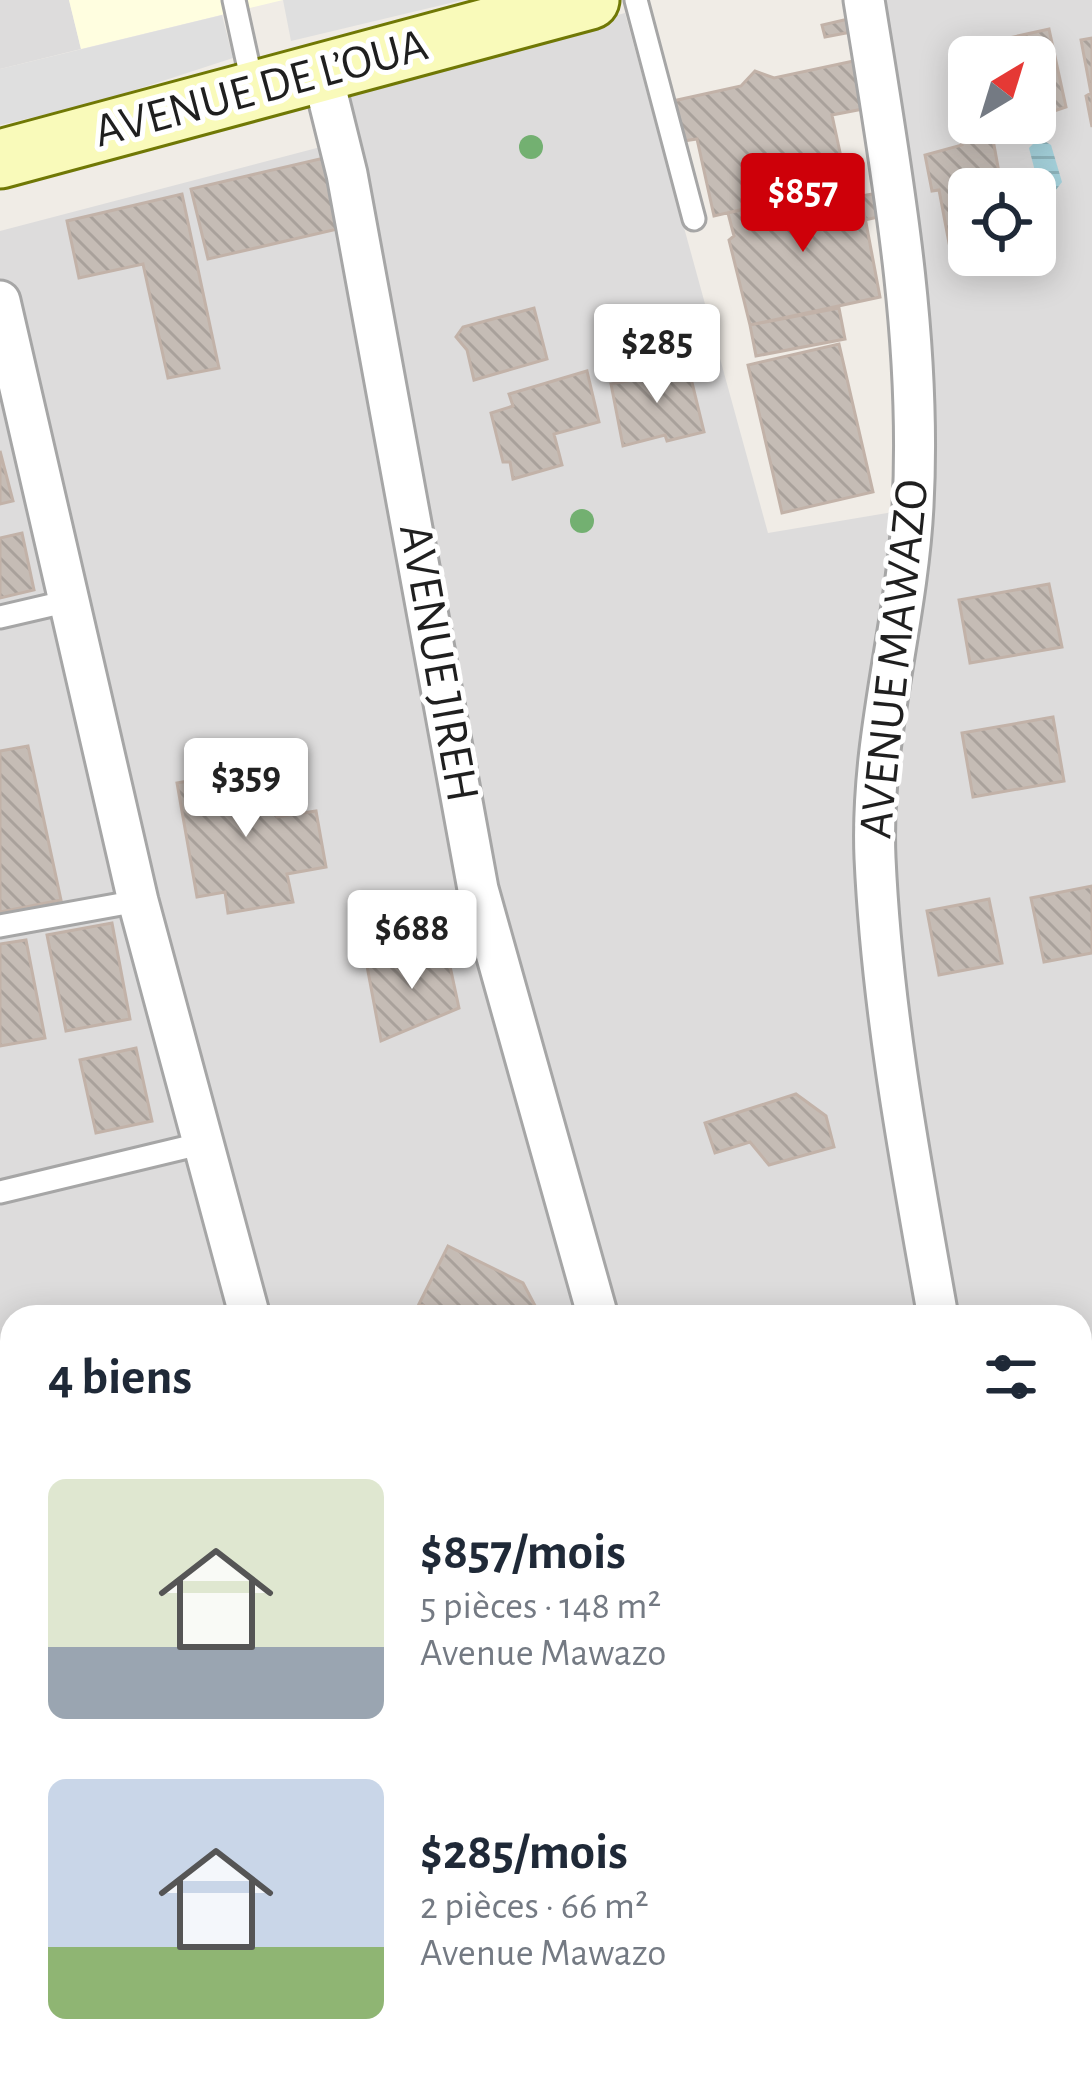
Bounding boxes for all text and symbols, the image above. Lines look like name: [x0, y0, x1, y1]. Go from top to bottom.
street label: AVENUE DE L’OUA: [89, 21, 433, 157]
north arrow: [948, 36, 1056, 144]
map controls: [948, 36, 1056, 276]
pin: $857: [732, 153, 874, 255]
button: locate: [948, 168, 1056, 276]
text: $857: [768, 172, 838, 211]
pin: $285: [586, 304, 728, 406]
text: $285: [621, 323, 693, 362]
street label: AVENUE MAWAZO: [852, 477, 938, 841]
street label: AVENUE JIREH: [390, 520, 486, 806]
pin: $359: [175, 738, 317, 840]
text: $359: [211, 757, 281, 796]
pin: $688: [341, 890, 483, 992]
text: $688: [375, 909, 449, 948]
icon: filters: [978, 1344, 1044, 1410]
text: 4 biens: [48, 1352, 192, 1403]
icon: home: [144, 1527, 288, 1671]
text: $857/mois: [420, 1527, 626, 1578]
text: 5 pièces · 148 m²: [420, 1587, 661, 1626]
text: Avenue Mawazo: [420, 1634, 666, 1673]
icon: home: [144, 1827, 288, 1971]
text: $285/mois: [420, 1827, 628, 1878]
text: 2 pièces · 66 m²: [420, 1887, 649, 1926]
text: Avenue Mawazo: [420, 1934, 666, 1973]

